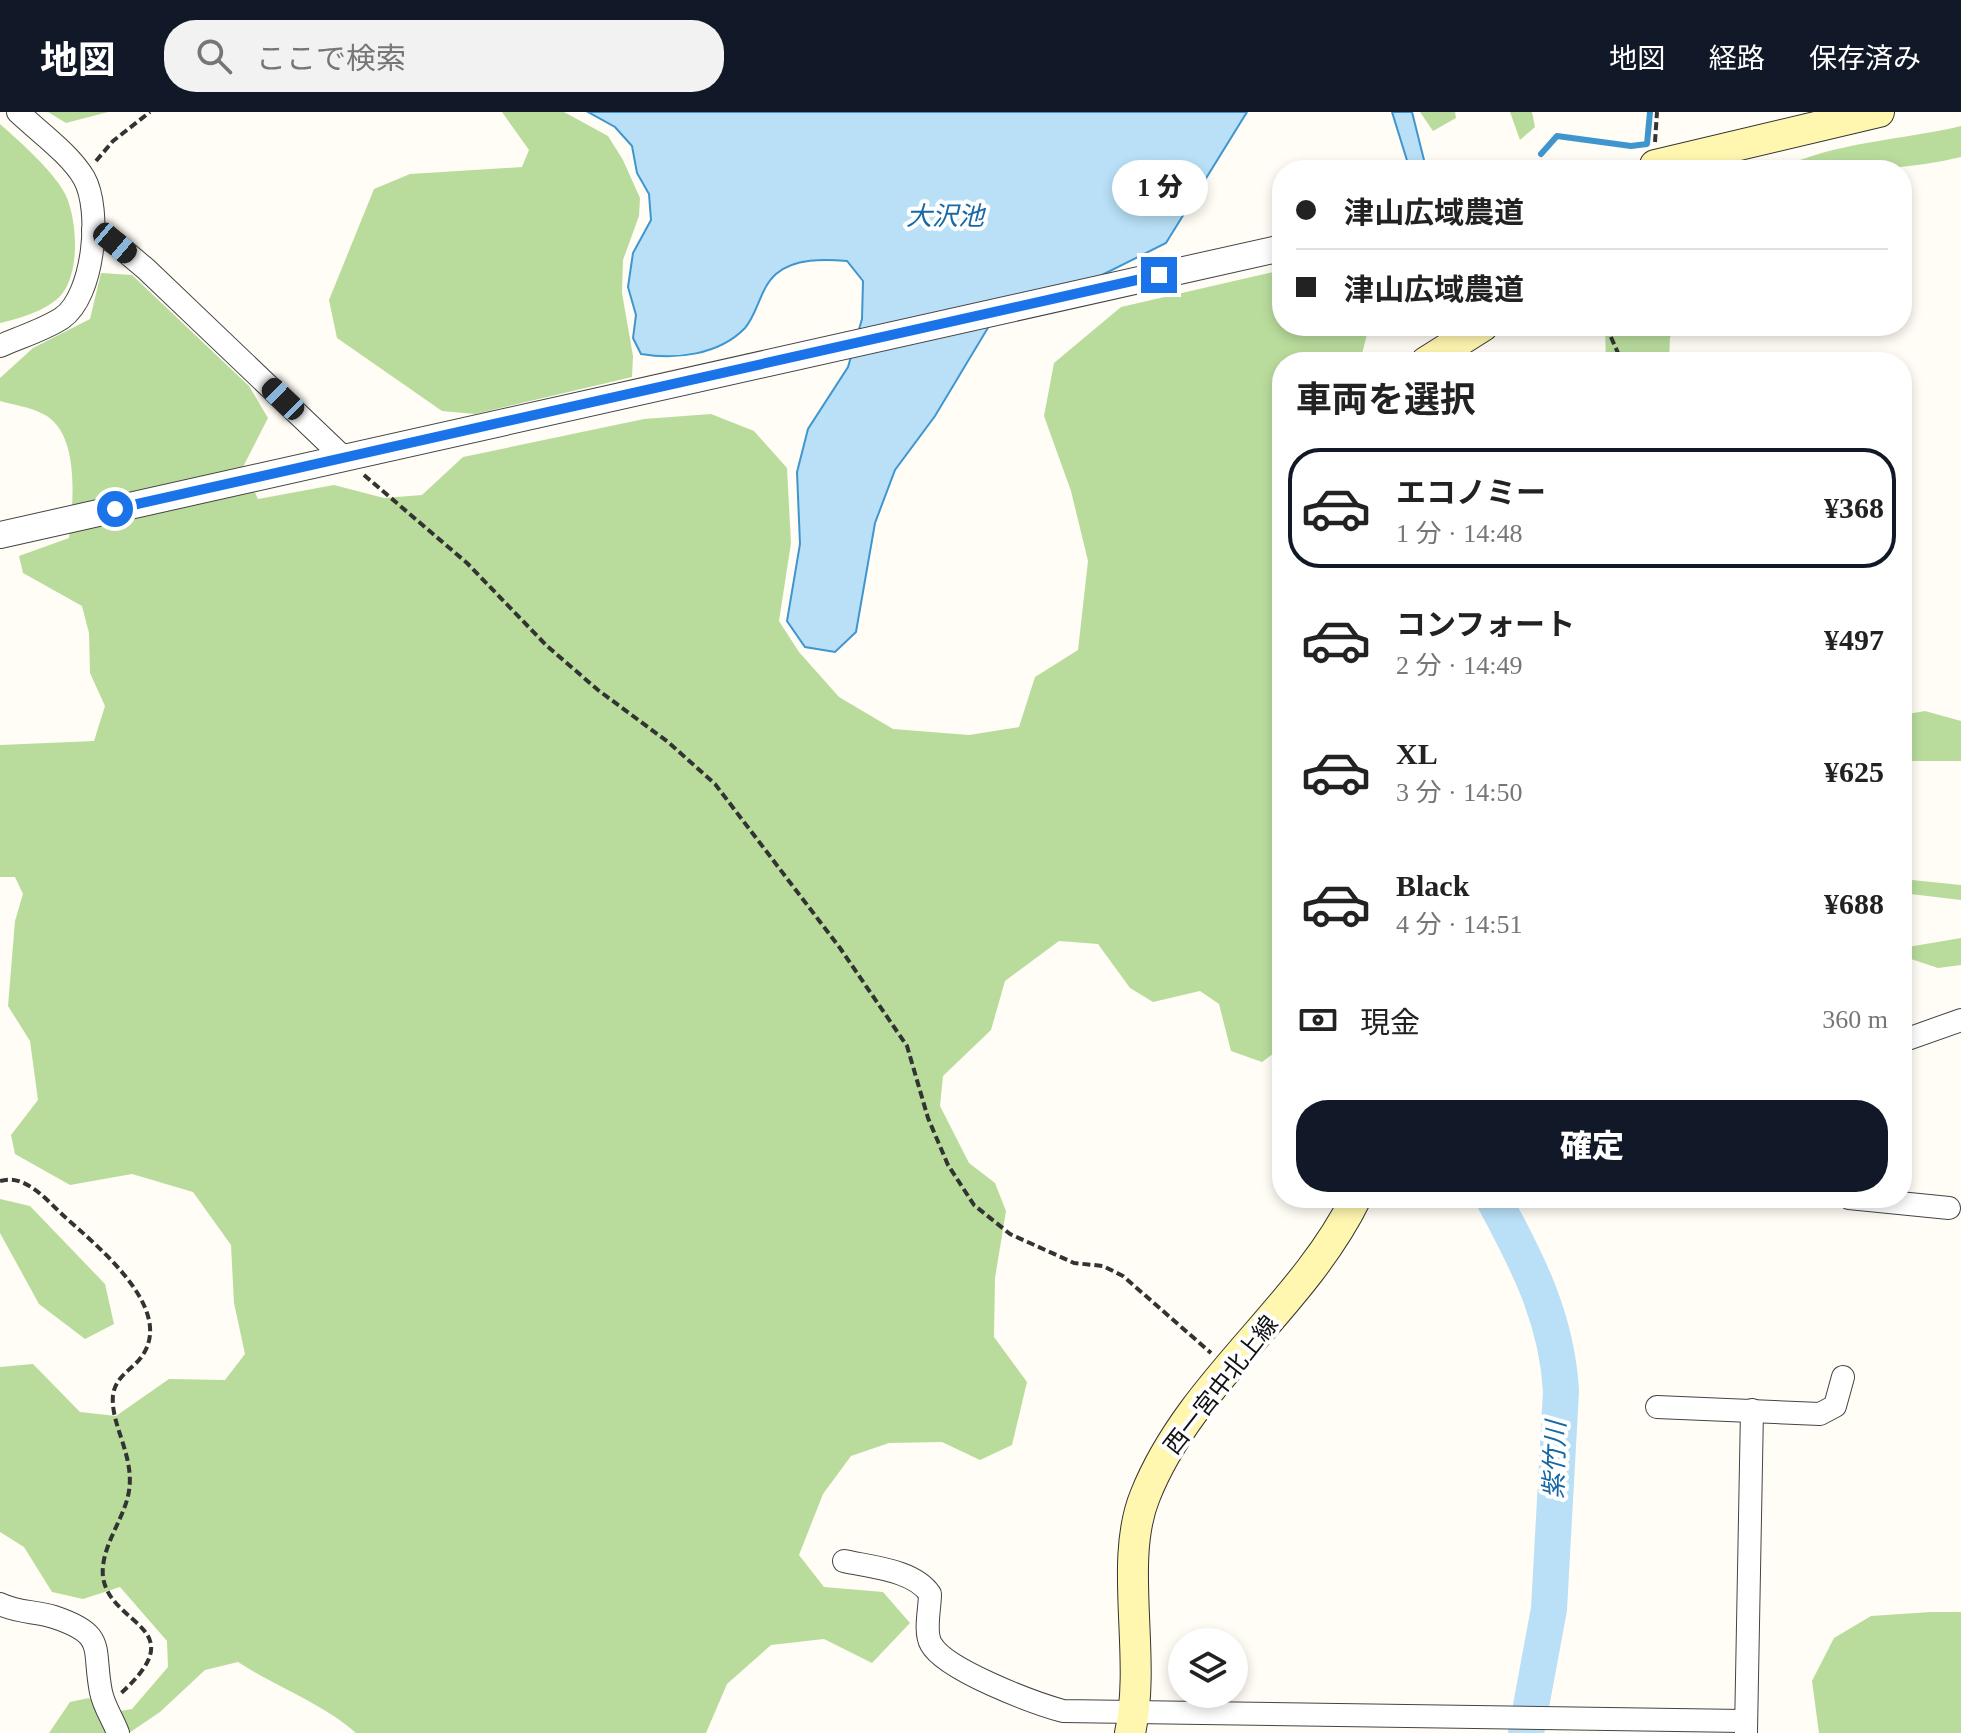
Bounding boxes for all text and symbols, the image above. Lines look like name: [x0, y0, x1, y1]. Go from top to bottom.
search box: [164, 20, 724, 92]
icon: search: [192, 34, 236, 78]
text: 地図: [40, 39, 116, 81]
text: ここで検索: [256, 42, 406, 75]
text: 地図: [1609, 43, 1665, 74]
text: 経路: [1709, 43, 1765, 74]
text: 保存済み: [1809, 43, 1921, 74]
callout: 1 分: [1111, 159, 1207, 215]
text: 1 分: [1137, 173, 1183, 202]
text: 津山広域農道: [1344, 196, 1524, 229]
water label: 大沢池: [906, 202, 987, 231]
car: [89, 218, 141, 268]
route end: [1141, 257, 1177, 293]
text: 津山広域農道: [1344, 273, 1524, 306]
car: [257, 374, 309, 424]
text: 車両を選択: [1296, 380, 1476, 420]
icon: car: [1300, 472, 1372, 544]
text: エコノミー: [1396, 476, 1546, 509]
route start: [97, 491, 133, 527]
text: ¥368: [1824, 491, 1884, 524]
text: 1 分 · 14:48: [1396, 519, 1522, 548]
icon: car: [1300, 604, 1372, 676]
text: コンフォート: [1396, 608, 1575, 641]
text: ¥497: [1824, 623, 1884, 656]
text: 2 分 · 14:49: [1396, 651, 1522, 680]
icon: car: [1300, 736, 1372, 808]
text: XL: [1396, 737, 1438, 770]
text: ¥625: [1824, 755, 1884, 788]
text: 3 分 · 14:50: [1396, 778, 1522, 807]
icon: car: [1300, 868, 1372, 940]
text: Black: [1396, 869, 1469, 902]
text: ¥688: [1824, 887, 1884, 920]
text: 4 分 · 14:51: [1396, 910, 1522, 939]
icon: cash: [1296, 998, 1340, 1042]
text: 360 m: [1822, 1005, 1888, 1034]
text: 現金: [1360, 1006, 1420, 1039]
button: 確定: [1296, 1100, 1888, 1192]
street label: 西一宮中北上線: [1159, 1311, 1283, 1459]
water label: 紫竹川: [1539, 1418, 1571, 1499]
map controls: [1168, 1628, 1248, 1708]
button: layers: [1168, 1628, 1248, 1708]

